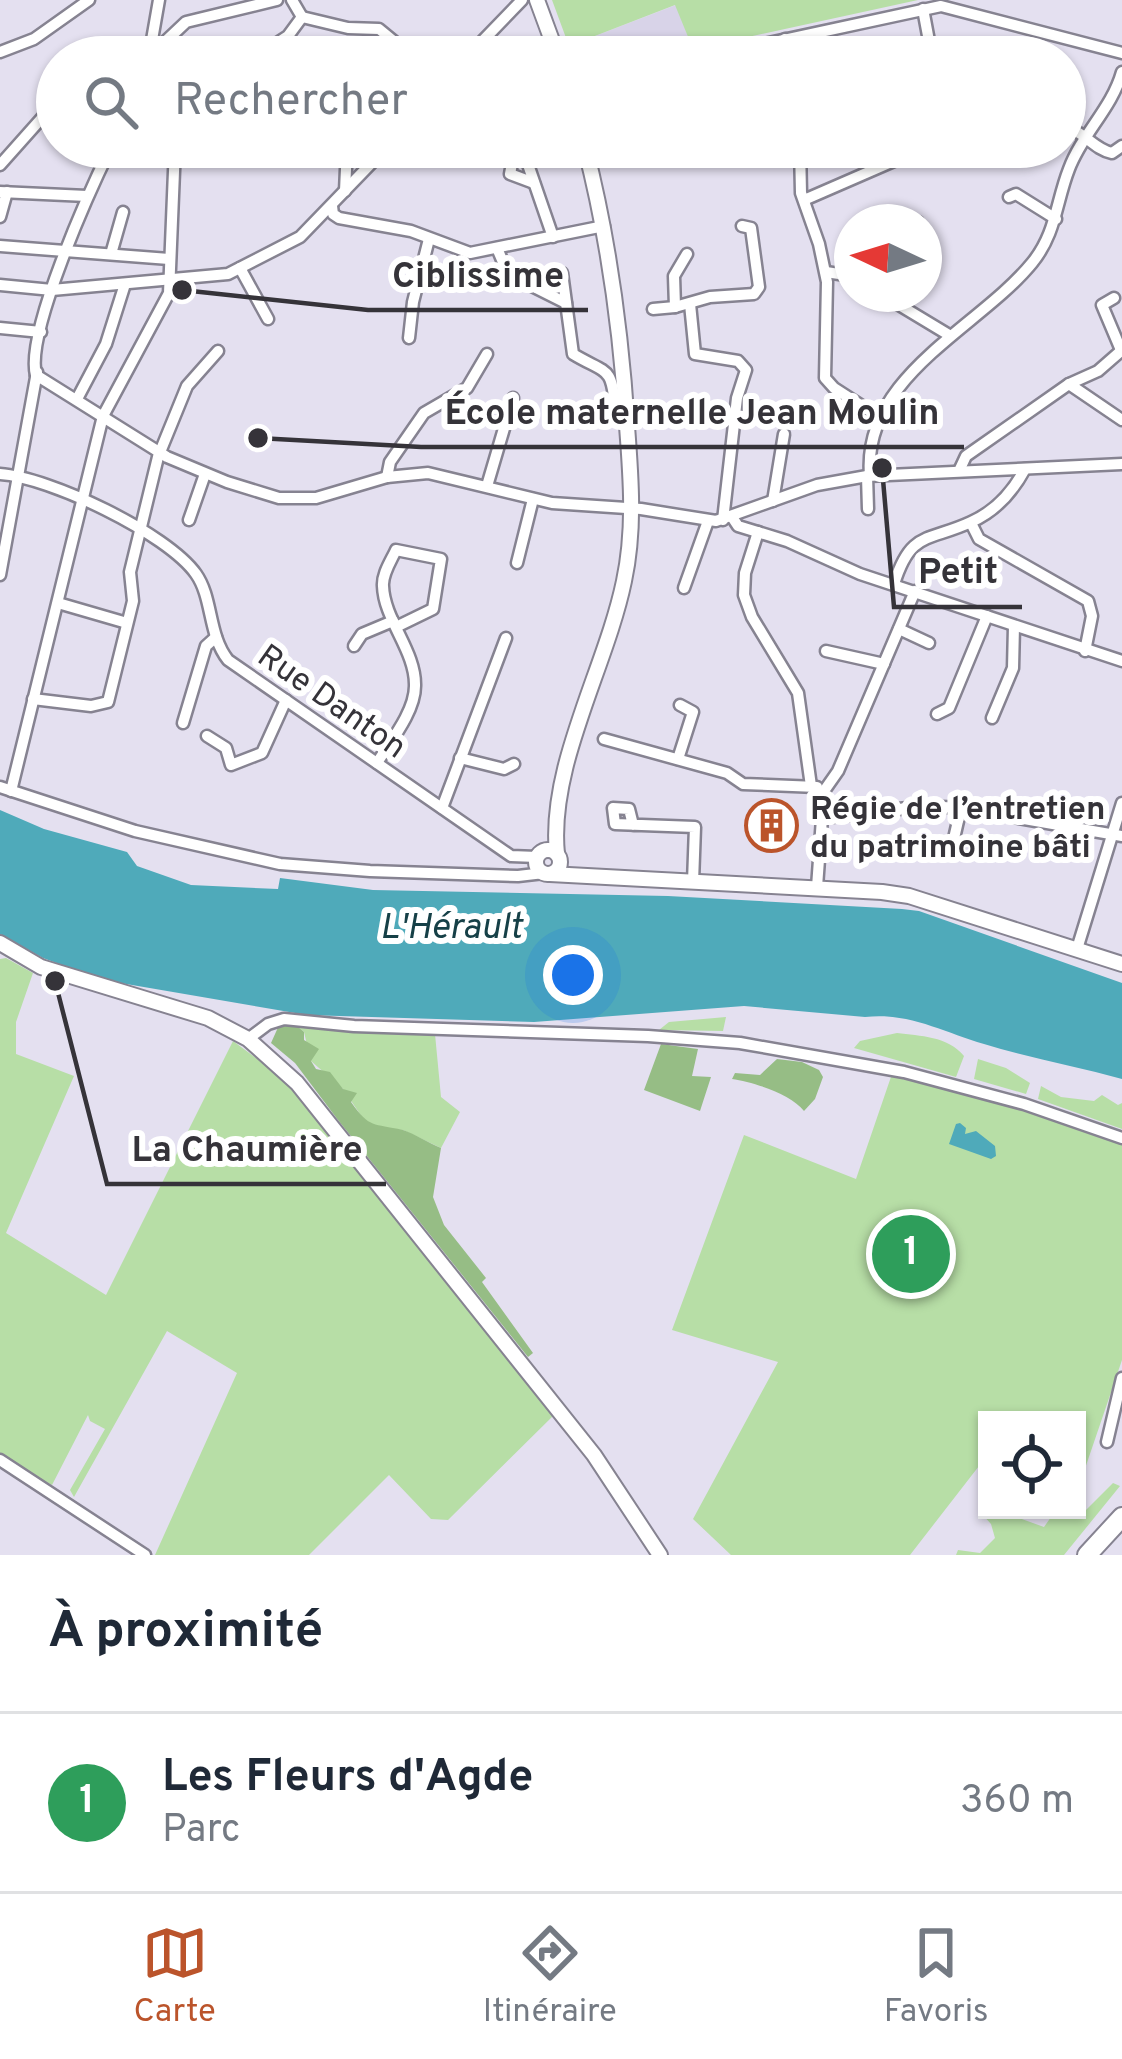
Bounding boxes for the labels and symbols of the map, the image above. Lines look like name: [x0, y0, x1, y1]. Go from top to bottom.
north arrow: [834, 204, 942, 312]
callout: Ciblissime: [368, 238, 588, 310]
text: Ciblissime: [392, 255, 564, 301]
callout: École maternelle Jean Moulin: [421, 375, 964, 447]
text: École maternelle Jean Moulin: [444, 390, 940, 438]
callout: Petit: [894, 535, 1022, 607]
text: Petit: [918, 551, 998, 597]
street label: Rue Danton: [248, 637, 413, 770]
place label: Régie de l’entretien du patrimoine bâti: [810, 790, 1106, 870]
building icon: Régie de l’entretien du patrimoine bâti: [743, 798, 799, 854]
water label: L'Hérault: [380, 906, 525, 952]
your location: [543, 945, 603, 1005]
callout: La Chaumière: [107, 1112, 386, 1184]
text: La Chaumière: [131, 1129, 363, 1175]
pin: 1: [872, 1209, 950, 1299]

